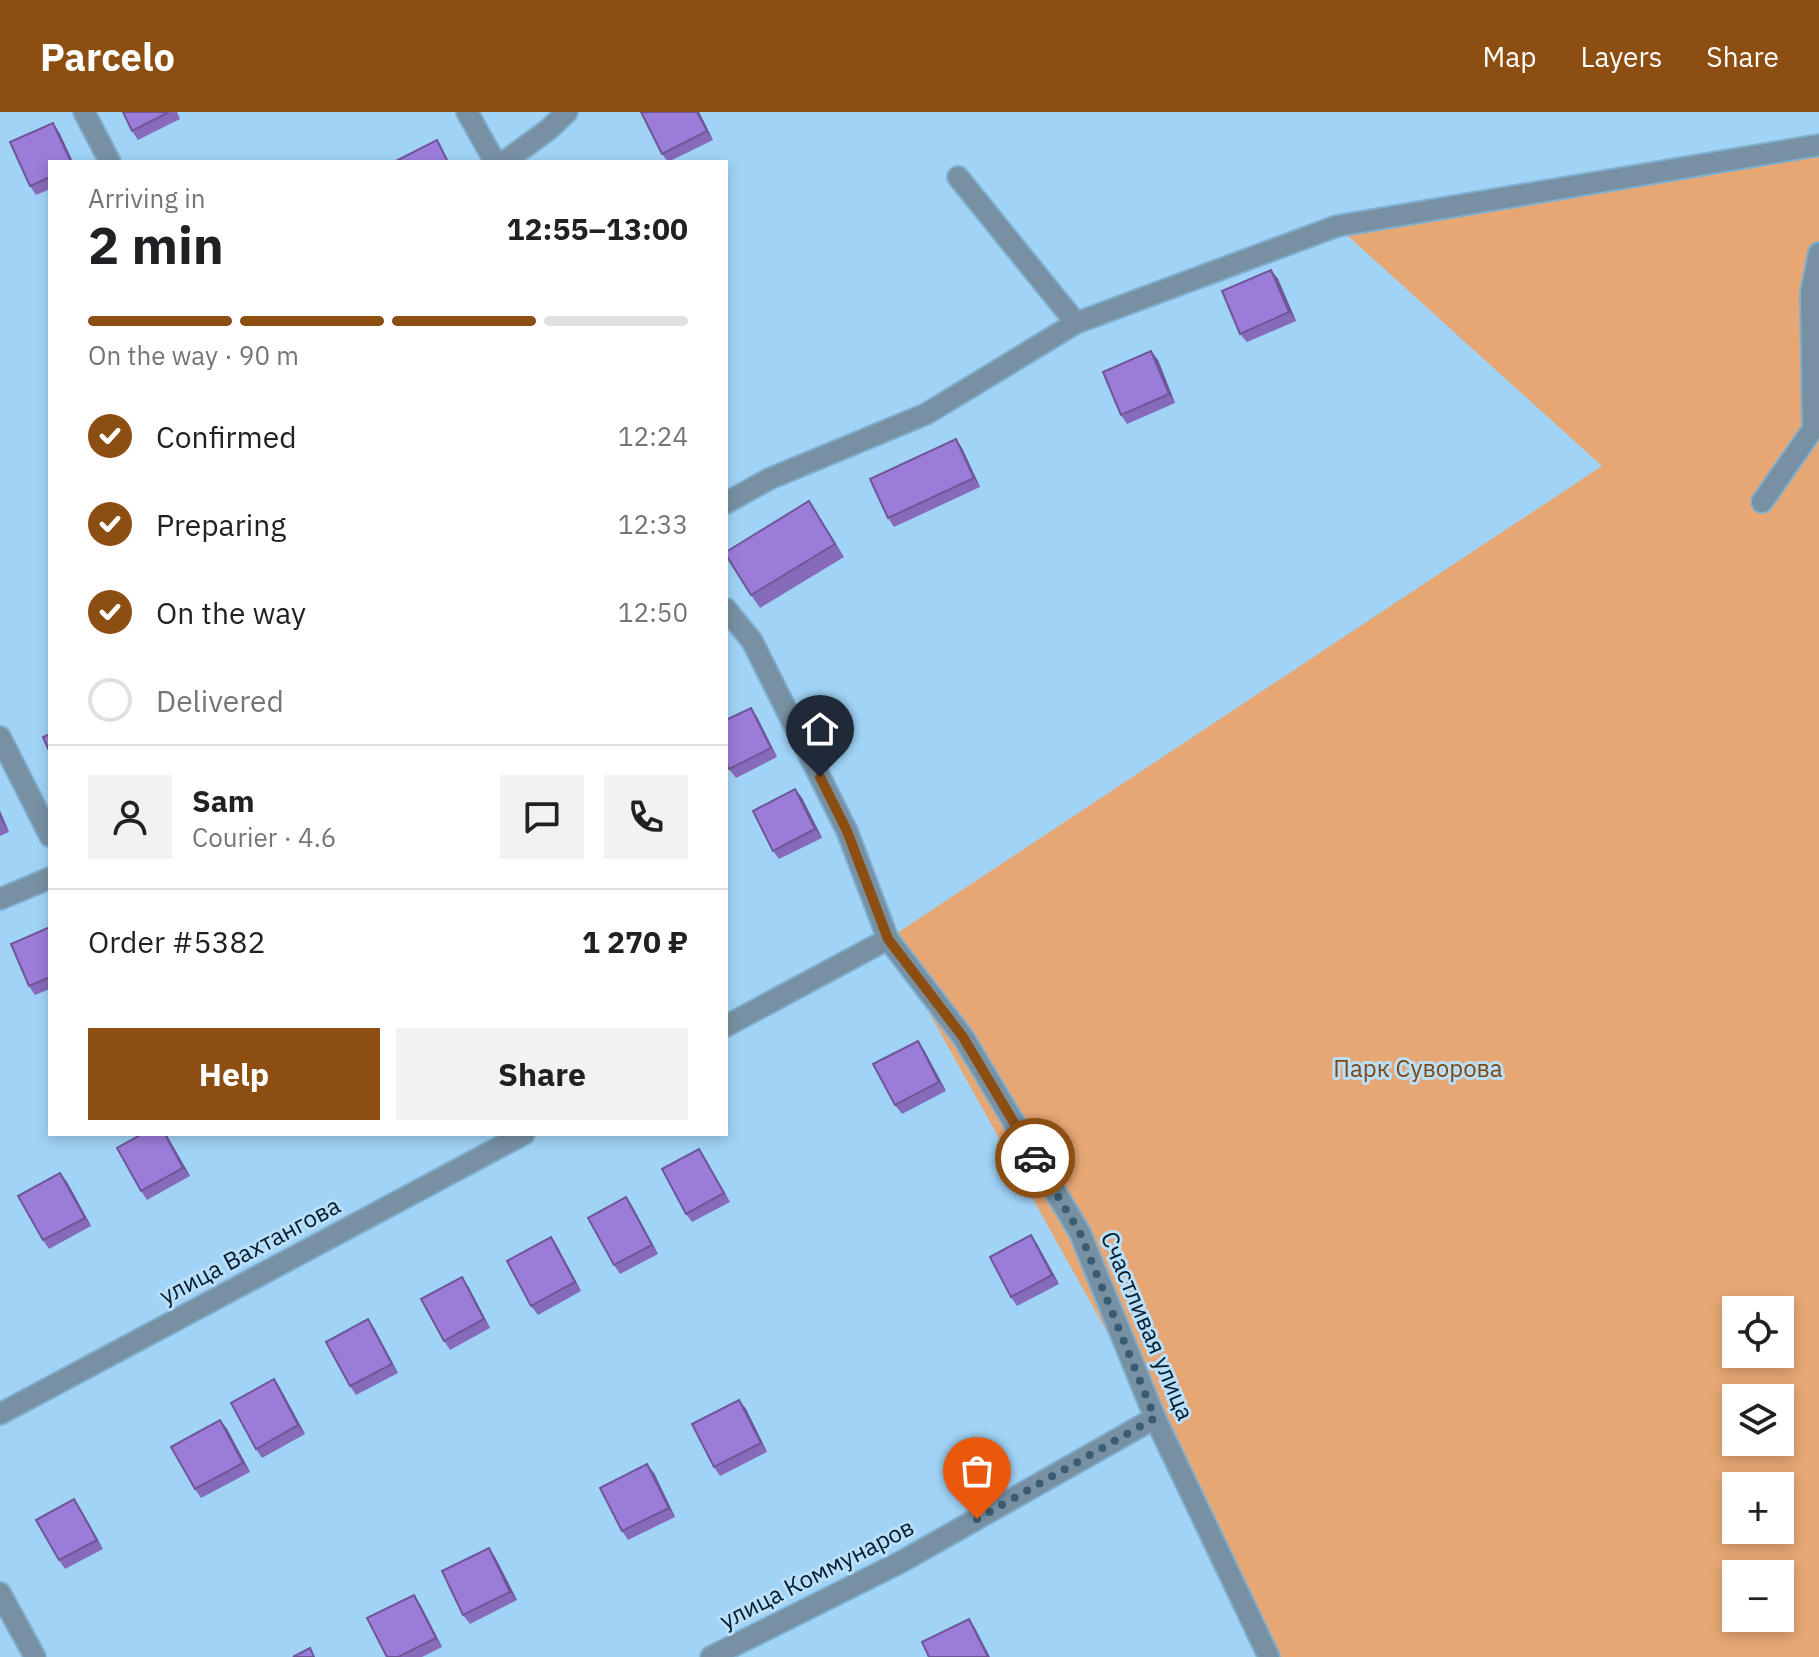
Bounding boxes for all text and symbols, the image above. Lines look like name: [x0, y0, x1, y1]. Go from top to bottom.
text: Parcelo: [40, 32, 175, 81]
text: Map: [1482, 38, 1536, 75]
text: Layers: [1580, 38, 1662, 75]
text: Share: [1706, 38, 1779, 75]
text: Arriving in: [88, 181, 205, 215]
text: 12:55–13:00: [507, 209, 688, 248]
text: 2 min: [88, 211, 224, 278]
text: On the way · 90 m: [88, 338, 299, 372]
icon: check: [88, 414, 132, 458]
text: Confirmed: [156, 417, 297, 456]
text: 12:24: [618, 419, 688, 453]
icon: check: [88, 502, 132, 546]
text: Preparing: [156, 505, 286, 544]
text: 12:33: [618, 507, 688, 541]
icon: check: [88, 590, 132, 634]
text: On the way: [156, 593, 306, 632]
text: 12:50: [618, 595, 688, 629]
text: Delivered: [156, 681, 284, 720]
pin: [786, 695, 854, 777]
icon: home: [798, 707, 842, 751]
button: person: [88, 775, 172, 859]
button: chat: [500, 775, 584, 859]
button: phone: [604, 775, 688, 859]
text: Sam: [192, 781, 255, 820]
text: Courier · 4.6: [192, 820, 336, 854]
text: Order #5382: [88, 922, 265, 961]
text: 1 270 ₽: [582, 922, 688, 961]
button: Help: [88, 1028, 380, 1120]
button: Share: [396, 1028, 688, 1120]
park label: Парк Суворова: [1333, 1052, 1503, 1084]
courier: [995, 1118, 1075, 1198]
icon: car: [1013, 1136, 1057, 1180]
street label: улица Вахтангова: [154, 1189, 346, 1311]
street label: Счастливая улица: [1094, 1226, 1202, 1425]
map controls: [1722, 1296, 1794, 1632]
button: locate: [1722, 1296, 1794, 1368]
button: layers: [1722, 1384, 1794, 1456]
pin: [943, 1437, 1011, 1519]
icon: bag: [955, 1449, 999, 1493]
button: +: [1722, 1472, 1794, 1544]
street label: улица Коммунаров: [714, 1510, 919, 1636]
button: −: [1722, 1560, 1794, 1632]

